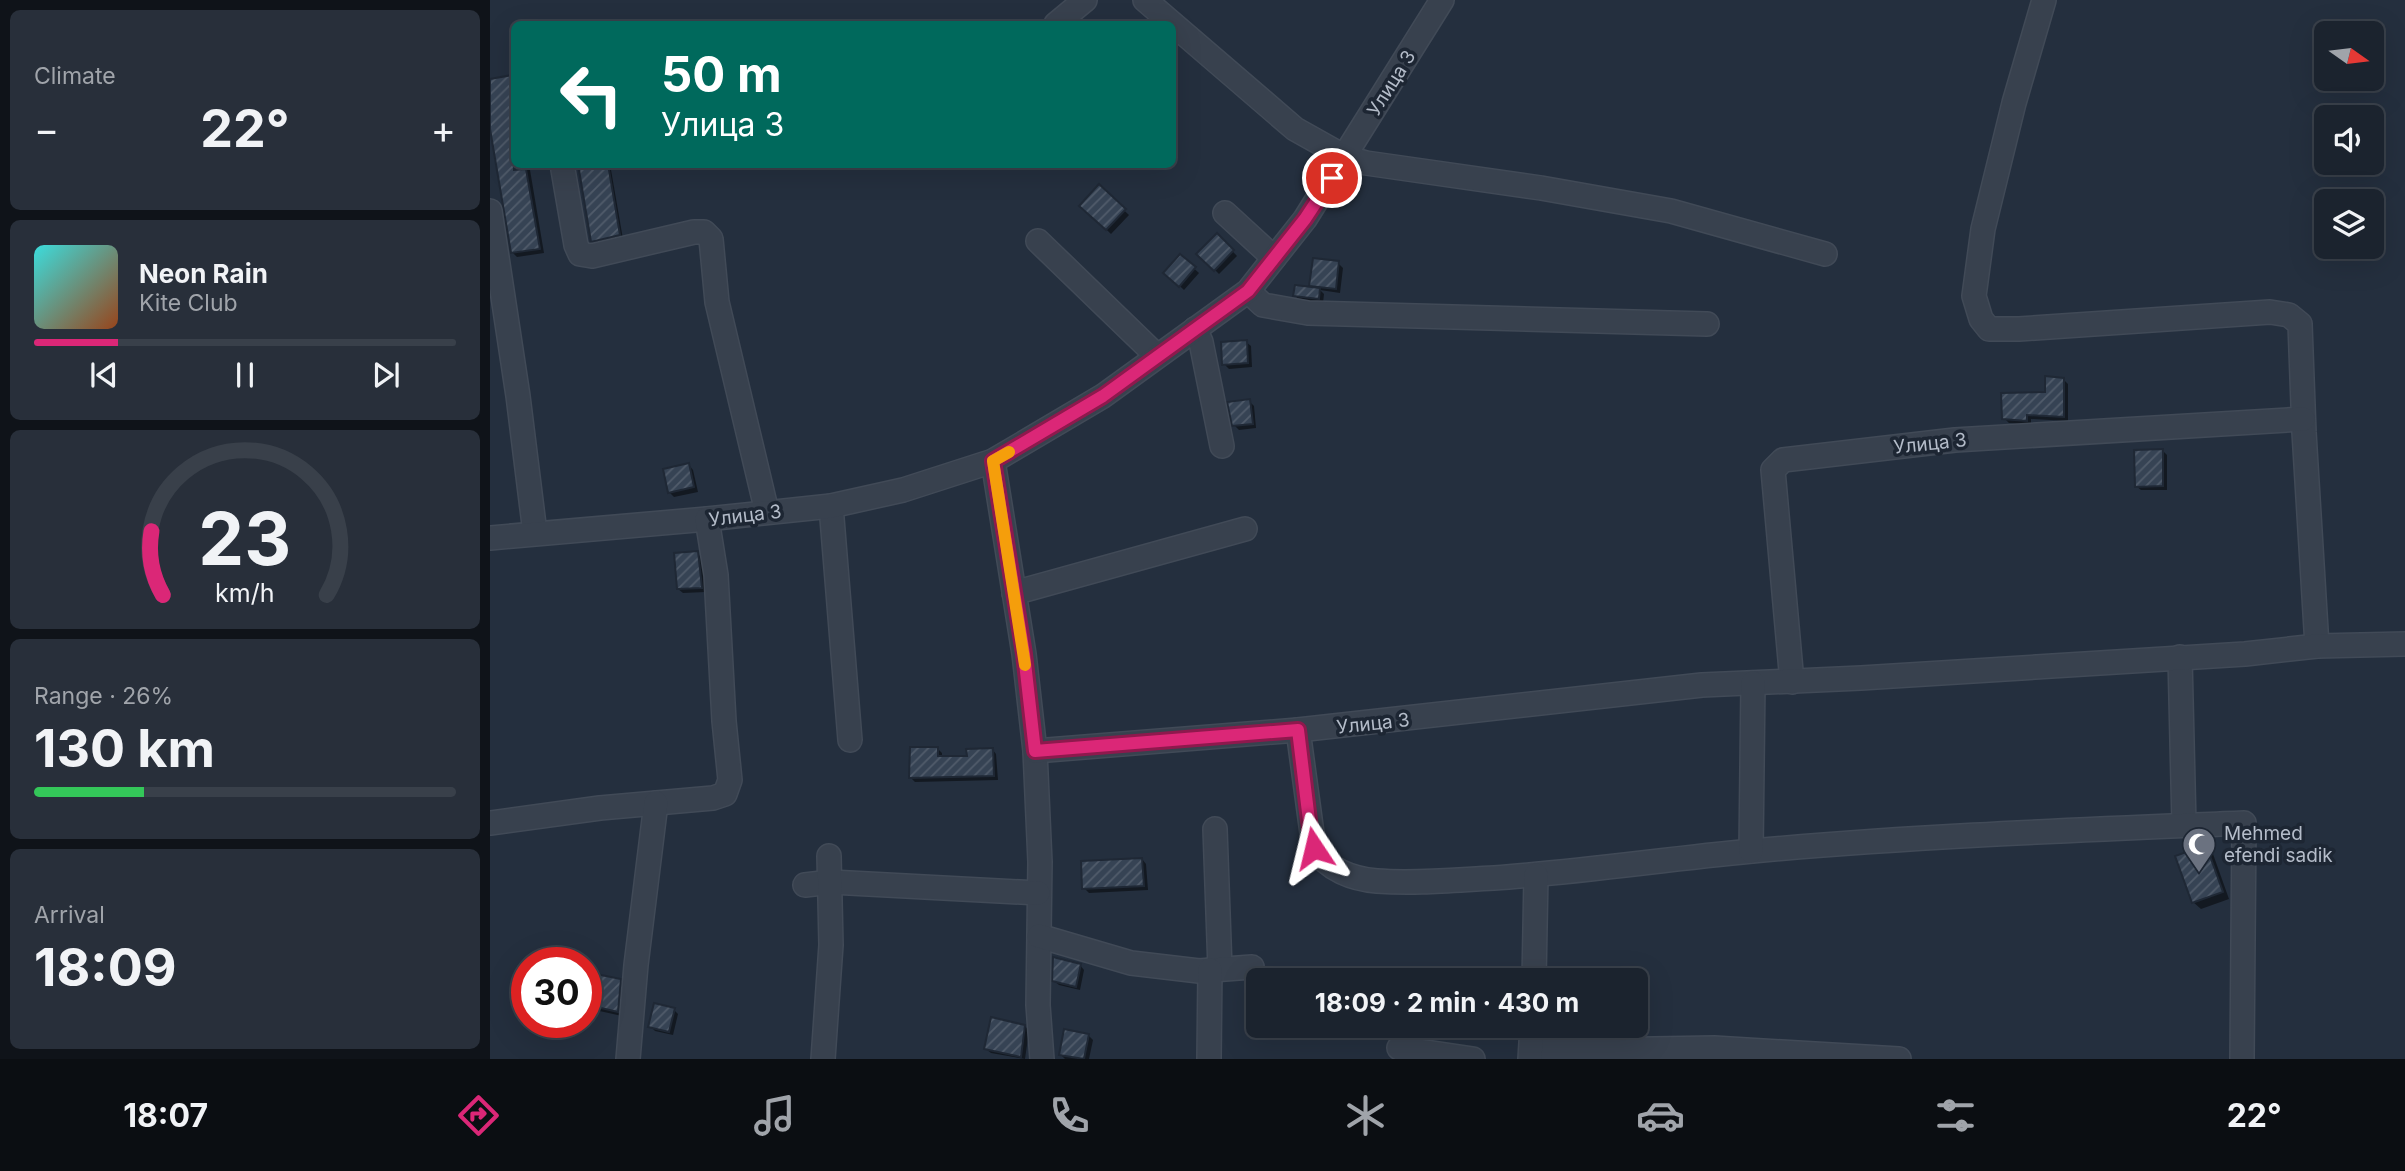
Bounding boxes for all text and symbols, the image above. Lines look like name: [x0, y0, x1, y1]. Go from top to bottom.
north arrow: [2314, 21, 2384, 91]
map controls: [2314, 21, 2384, 259]
text: 50 m: [661, 45, 782, 104]
street label: Улица 3: [1362, 46, 1421, 120]
icon: left: [546, 49, 637, 140]
text: Climate: [34, 62, 116, 90]
text: 22°: [200, 97, 290, 160]
text: Улица 3: [661, 105, 784, 144]
button: sound: [2314, 105, 2384, 175]
text: −: [34, 106, 59, 152]
text: +: [431, 106, 456, 152]
pin: [1302, 148, 1362, 208]
icon: arrive: [1313, 159, 1351, 197]
button: layers: [2314, 189, 2384, 259]
text: Neon Rain: [139, 258, 268, 289]
text: Kite Club: [139, 289, 238, 317]
icon: previous: [85, 356, 123, 394]
icon: pause: [226, 356, 264, 394]
icon: next: [367, 356, 405, 394]
street label: Улица 3: [1892, 428, 1968, 459]
text: 23: [199, 495, 291, 584]
street label: Улица 3: [707, 500, 783, 531]
text: km/h: [215, 578, 275, 608]
text: Range · 26%: [34, 682, 173, 710]
street label: Улица 3: [1335, 708, 1411, 739]
text: 130 km: [34, 717, 215, 780]
position arrow: [1277, 811, 1351, 885]
place label: Mehmed efendi sadik: [2224, 822, 2333, 867]
mosque icon: Mehmed efendi sadik: [2180, 825, 2218, 874]
text: Arrival: [34, 901, 105, 929]
text: 18:09: [34, 936, 176, 999]
speed limit sign: 30: [511, 947, 602, 1038]
text: 18:09 · 2 min · 430 m: [1315, 987, 1579, 1018]
icon: directions: [454, 1091, 503, 1140]
icon: music: [750, 1091, 799, 1140]
icon: phone: [1045, 1091, 1094, 1140]
icon: climate: [1341, 1091, 1390, 1140]
icon: car: [1636, 1091, 1685, 1140]
icon: filters: [1931, 1091, 1980, 1140]
text: 18:07: [123, 1096, 208, 1135]
text: 22°: [2227, 1096, 2282, 1135]

